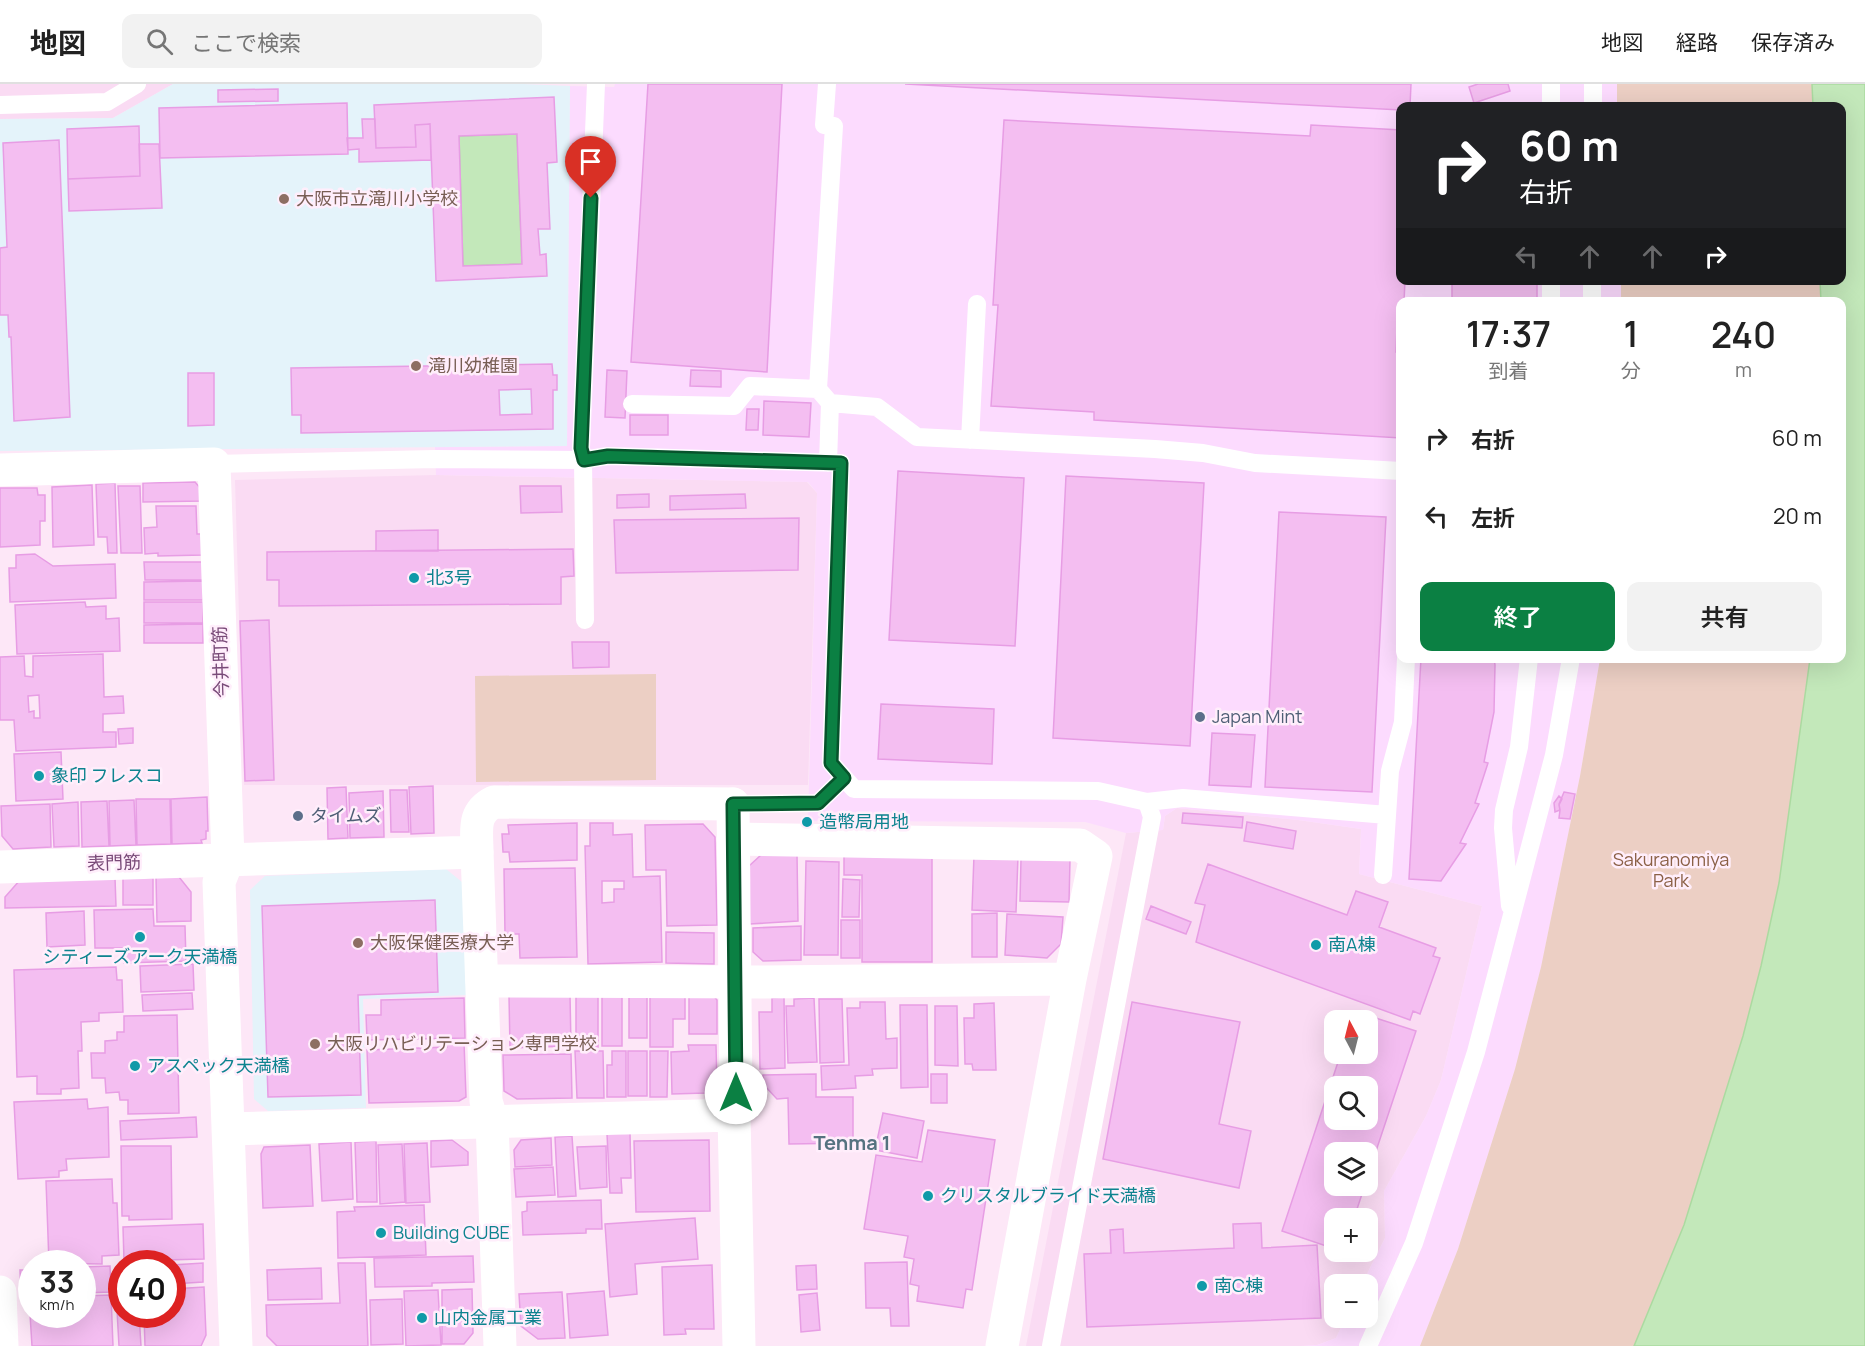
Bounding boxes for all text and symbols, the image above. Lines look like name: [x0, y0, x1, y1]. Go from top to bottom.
search box: [122, 14, 542, 68]
text: 地図: [30, 23, 86, 61]
icon: search: [143, 25, 176, 58]
text: ここで検索: [191, 28, 301, 58]
text: 地図: [1601, 28, 1643, 56]
text: 経路: [1676, 28, 1718, 56]
text: 保存済み: [1751, 28, 1835, 56]
text: 60 m: [1519, 116, 1619, 174]
icon: right: [1420, 126, 1498, 204]
pin: [565, 136, 616, 198]
icon: arrive: [574, 145, 607, 178]
text: 右折: [1519, 173, 1573, 210]
place label: 大阪市立滝川小学校: [296, 186, 458, 210]
marker: 大阪市立滝川小学校: [277, 192, 291, 206]
icon: left: [1510, 240, 1543, 273]
icon: ahead: [1573, 240, 1606, 273]
icon: ahead: [1636, 240, 1669, 273]
icon: right: [1699, 240, 1732, 273]
text: 17:37: [1466, 309, 1551, 358]
text: 1: [1623, 309, 1639, 358]
text: 240: [1711, 310, 1776, 359]
place label: 滝川幼稚園: [428, 353, 518, 377]
text: m: [1735, 356, 1752, 383]
text: 到着: [1489, 357, 1529, 384]
text: 分: [1621, 357, 1641, 384]
marker: 滝川幼稚園: [409, 359, 423, 373]
icon: right: [1420, 422, 1453, 455]
text: 60 m: [1772, 423, 1822, 453]
text: 右折: [1471, 425, 1515, 455]
icon: left: [1420, 500, 1453, 533]
text: 20 m: [1773, 501, 1822, 531]
text: 左折: [1471, 503, 1515, 533]
place label: 北3号: [426, 565, 472, 589]
marker: 北3号: [407, 571, 421, 585]
button: 終了: [1420, 582, 1615, 651]
button: 共有: [1627, 582, 1822, 651]
street label: 今井町筋: [207, 626, 233, 698]
place label: Japan Mint: [1212, 704, 1303, 728]
marker: Japan Mint: [1193, 710, 1207, 724]
place label: 象印 フレスコ: [51, 763, 163, 787]
marker: 象印 フレスコ: [32, 769, 46, 783]
place label: タイムズ: [310, 803, 382, 827]
marker: タイムズ: [291, 809, 305, 823]
place label: 造幣局用地: [819, 809, 909, 833]
marker: 造幣局用地: [800, 815, 814, 829]
park label: Sakuranomiya Park: [1613, 847, 1729, 892]
street label: 表門筋: [87, 849, 141, 875]
marker: シティーズアーク天満橋: [133, 930, 147, 944]
place label: 大阪保健医療大学: [370, 930, 514, 954]
place label: 南A棟: [1328, 932, 1375, 956]
marker: 大阪保健医療大学: [351, 936, 365, 950]
marker: 南A棟: [1309, 938, 1323, 952]
place label: シティーズアーク天満橋: [43, 944, 237, 968]
north arrow: [1324, 1010, 1378, 1064]
map controls: [1324, 1010, 1378, 1328]
place label: 大阪リハビリテーション専門学校: [327, 1031, 597, 1055]
marker: 大阪リハビリテーション専門学校: [308, 1037, 322, 1051]
place label: アスペック天満橋: [147, 1053, 290, 1077]
marker: アスペック天満橋: [128, 1059, 142, 1073]
position arrow: [704, 1061, 768, 1125]
button: search: [1324, 1076, 1378, 1130]
district label: Tenma 1: [813, 1129, 891, 1156]
button: layers: [1324, 1142, 1378, 1196]
place label: クリスタルブライド天満橋: [940, 1183, 1156, 1207]
marker: クリスタルブライド天満橋: [921, 1189, 935, 1203]
button: +: [1324, 1208, 1378, 1262]
place label: Building CUBE: [393, 1220, 510, 1244]
marker: Building CUBE: [374, 1226, 388, 1240]
speed limit sign: 40: [108, 1250, 186, 1328]
text: 33: [40, 1261, 74, 1302]
place label: 南C棟: [1214, 1273, 1263, 1297]
button: −: [1324, 1274, 1378, 1328]
marker: 南C棟: [1195, 1279, 1209, 1293]
text: km/h: [40, 1294, 74, 1315]
place label: 山内金属工業: [434, 1305, 542, 1329]
marker: 山内金属工業: [415, 1311, 429, 1325]

